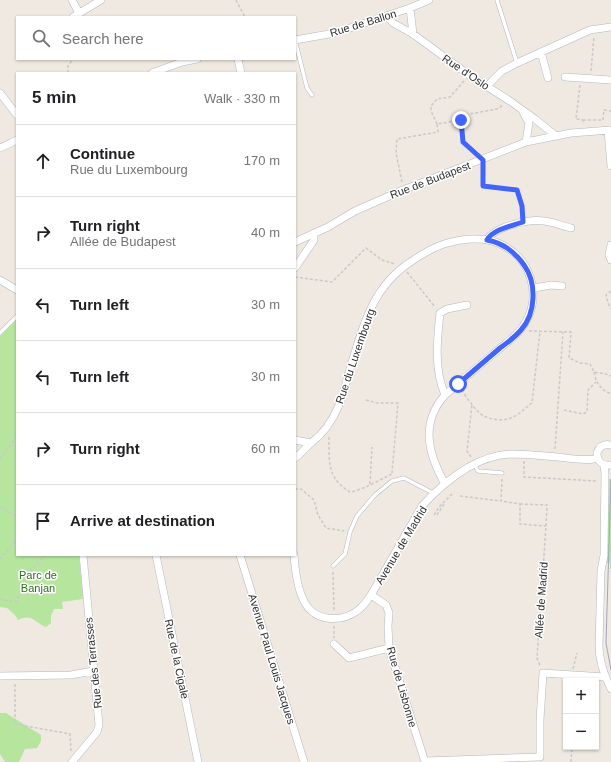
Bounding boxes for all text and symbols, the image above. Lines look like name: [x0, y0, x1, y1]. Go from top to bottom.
street label: Rue de Ballon: [328, 7, 398, 39]
search box: [16, 16, 296, 60]
icon: search: [30, 27, 52, 49]
text: Search here: [62, 30, 144, 47]
street label: Rue d'Oslo: [440, 52, 492, 92]
text: 5 min: [32, 88, 76, 107]
text: Walk · 330 m: [204, 91, 280, 106]
route end: [452, 111, 470, 129]
text: Continue: [70, 145, 135, 162]
icon: ahead: [32, 150, 54, 172]
text: 170 m: [244, 153, 280, 168]
street label: Rue de Budapest: [388, 159, 472, 201]
text: Rue du Luxembourg: [70, 162, 188, 177]
text: Turn right: [70, 217, 140, 234]
icon: right: [32, 222, 54, 244]
text: 40 m: [251, 225, 280, 240]
text: Allée de Budapest: [70, 234, 176, 249]
icon: left: [32, 294, 54, 316]
text: Turn left: [70, 296, 129, 313]
text: 30 m: [251, 297, 280, 312]
street label: Rue du Luxembourg: [333, 307, 377, 405]
icon: left: [32, 366, 54, 388]
text: Turn left: [70, 368, 129, 385]
text: 30 m: [251, 369, 280, 384]
route start: [449, 375, 467, 393]
icon: right: [32, 438, 54, 460]
text: Turn right: [70, 440, 140, 457]
text: 60 m: [251, 441, 280, 456]
street label: Avenue de Madrid: [373, 504, 429, 586]
icon: arrive: [32, 510, 54, 532]
text: Arrive at destination: [70, 512, 215, 529]
street label: Allée de Madrid: [532, 561, 550, 639]
park label: Parc de Banjan: [19, 569, 57, 594]
street label: Avenue Paul Louis Jacques: [246, 592, 298, 726]
street label: Rue des Terrasses: [82, 616, 104, 709]
street label: Rue de la Cigale: [163, 618, 191, 700]
street label: Rue de Lisbonne: [385, 645, 419, 729]
map controls: [563, 678, 599, 750]
button: +: [563, 678, 599, 714]
button: −: [563, 714, 599, 750]

